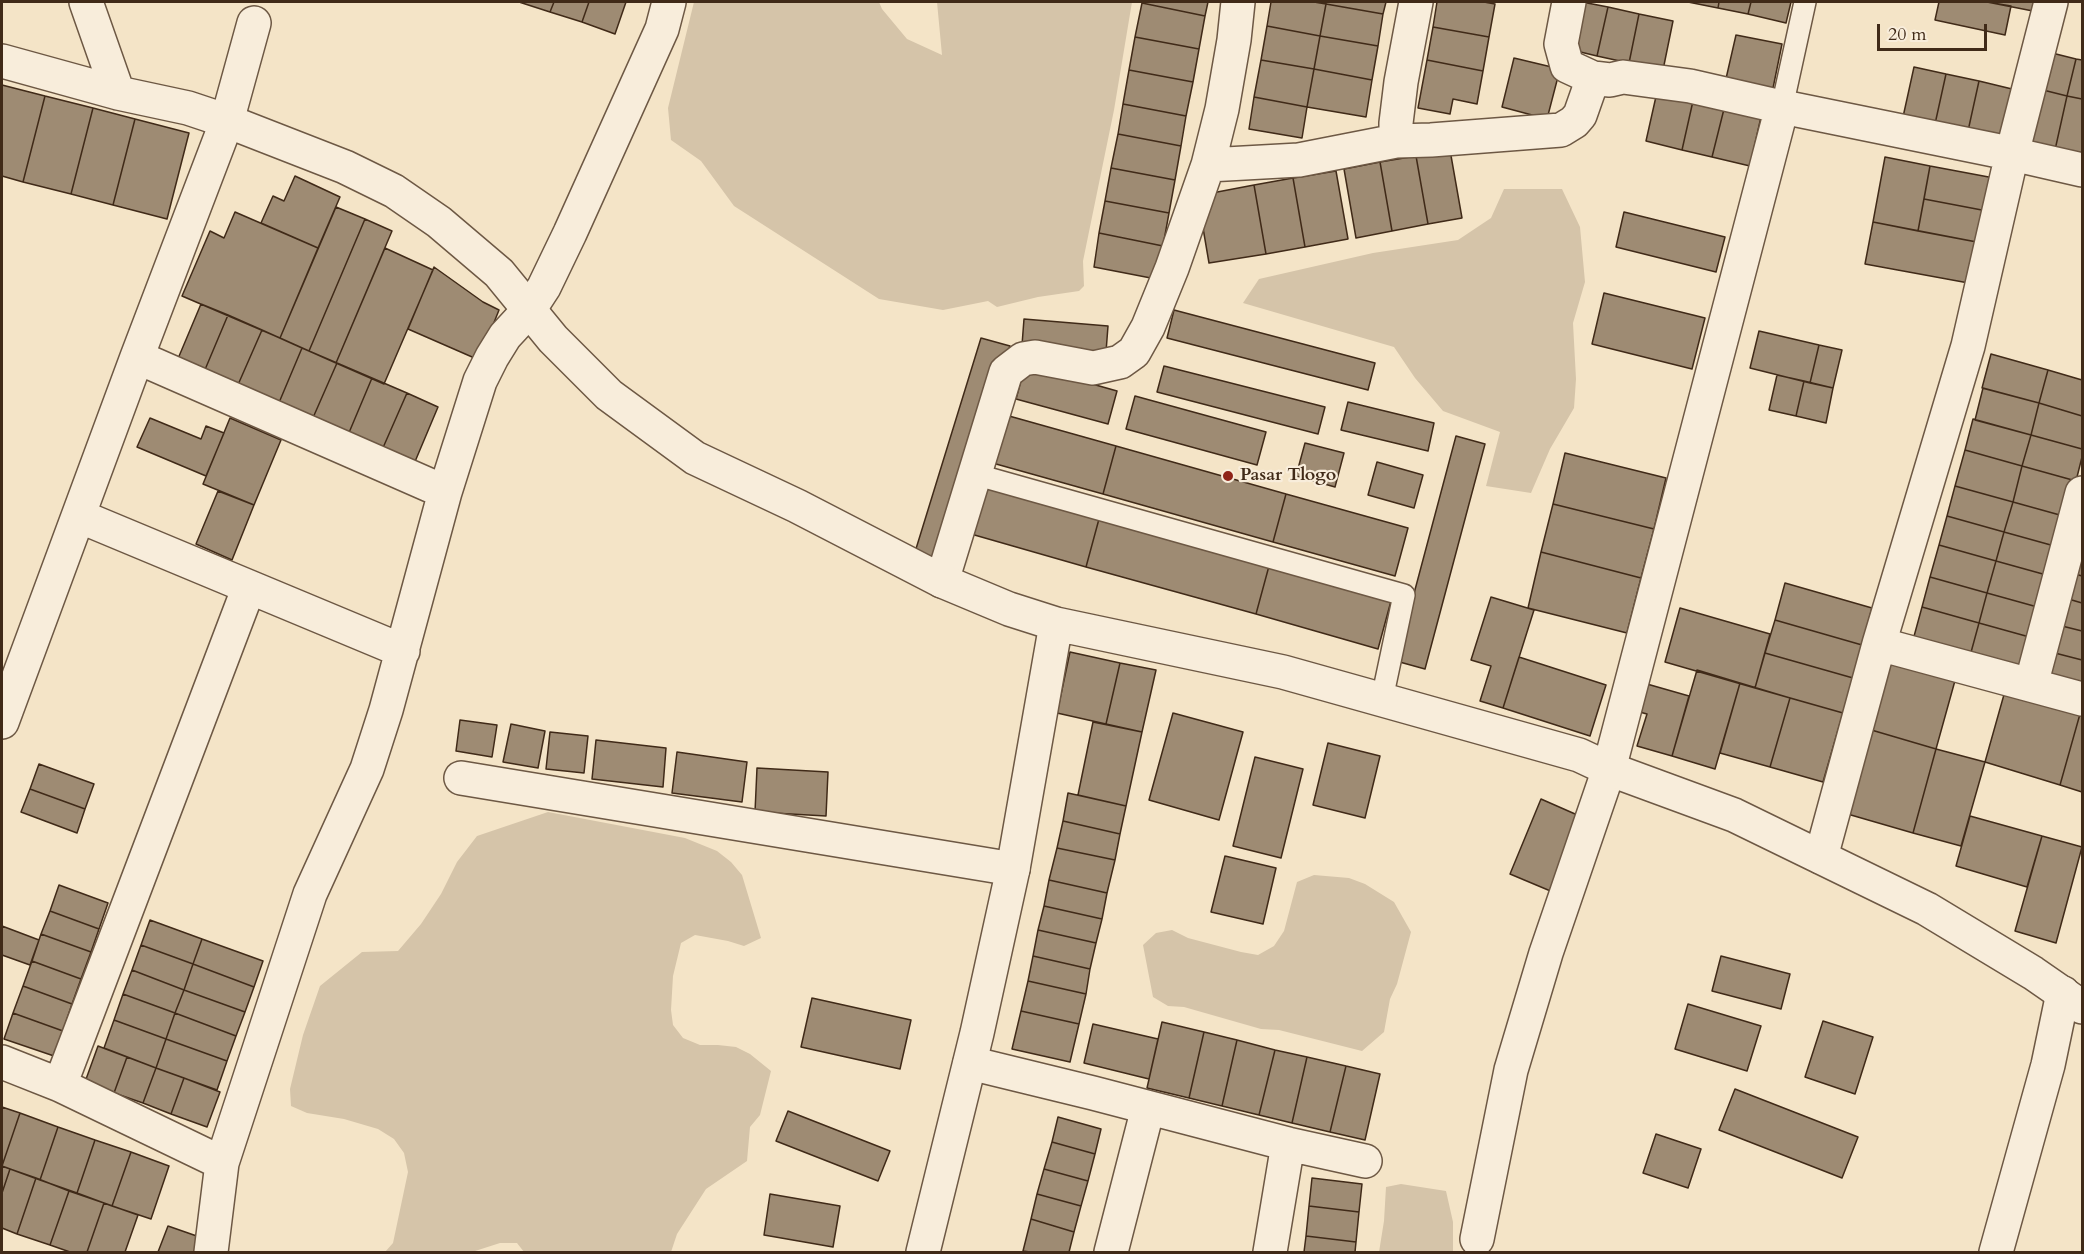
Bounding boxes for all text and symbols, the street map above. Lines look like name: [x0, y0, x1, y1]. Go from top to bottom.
scale bar: [1880, 12, 1990, 50]
text: 20 m: [1888, 22, 1927, 47]
place label: Pasar Tlogo: [1240, 465, 1336, 487]
marker: Pasar Tlogo: [1221, 469, 1235, 483]

